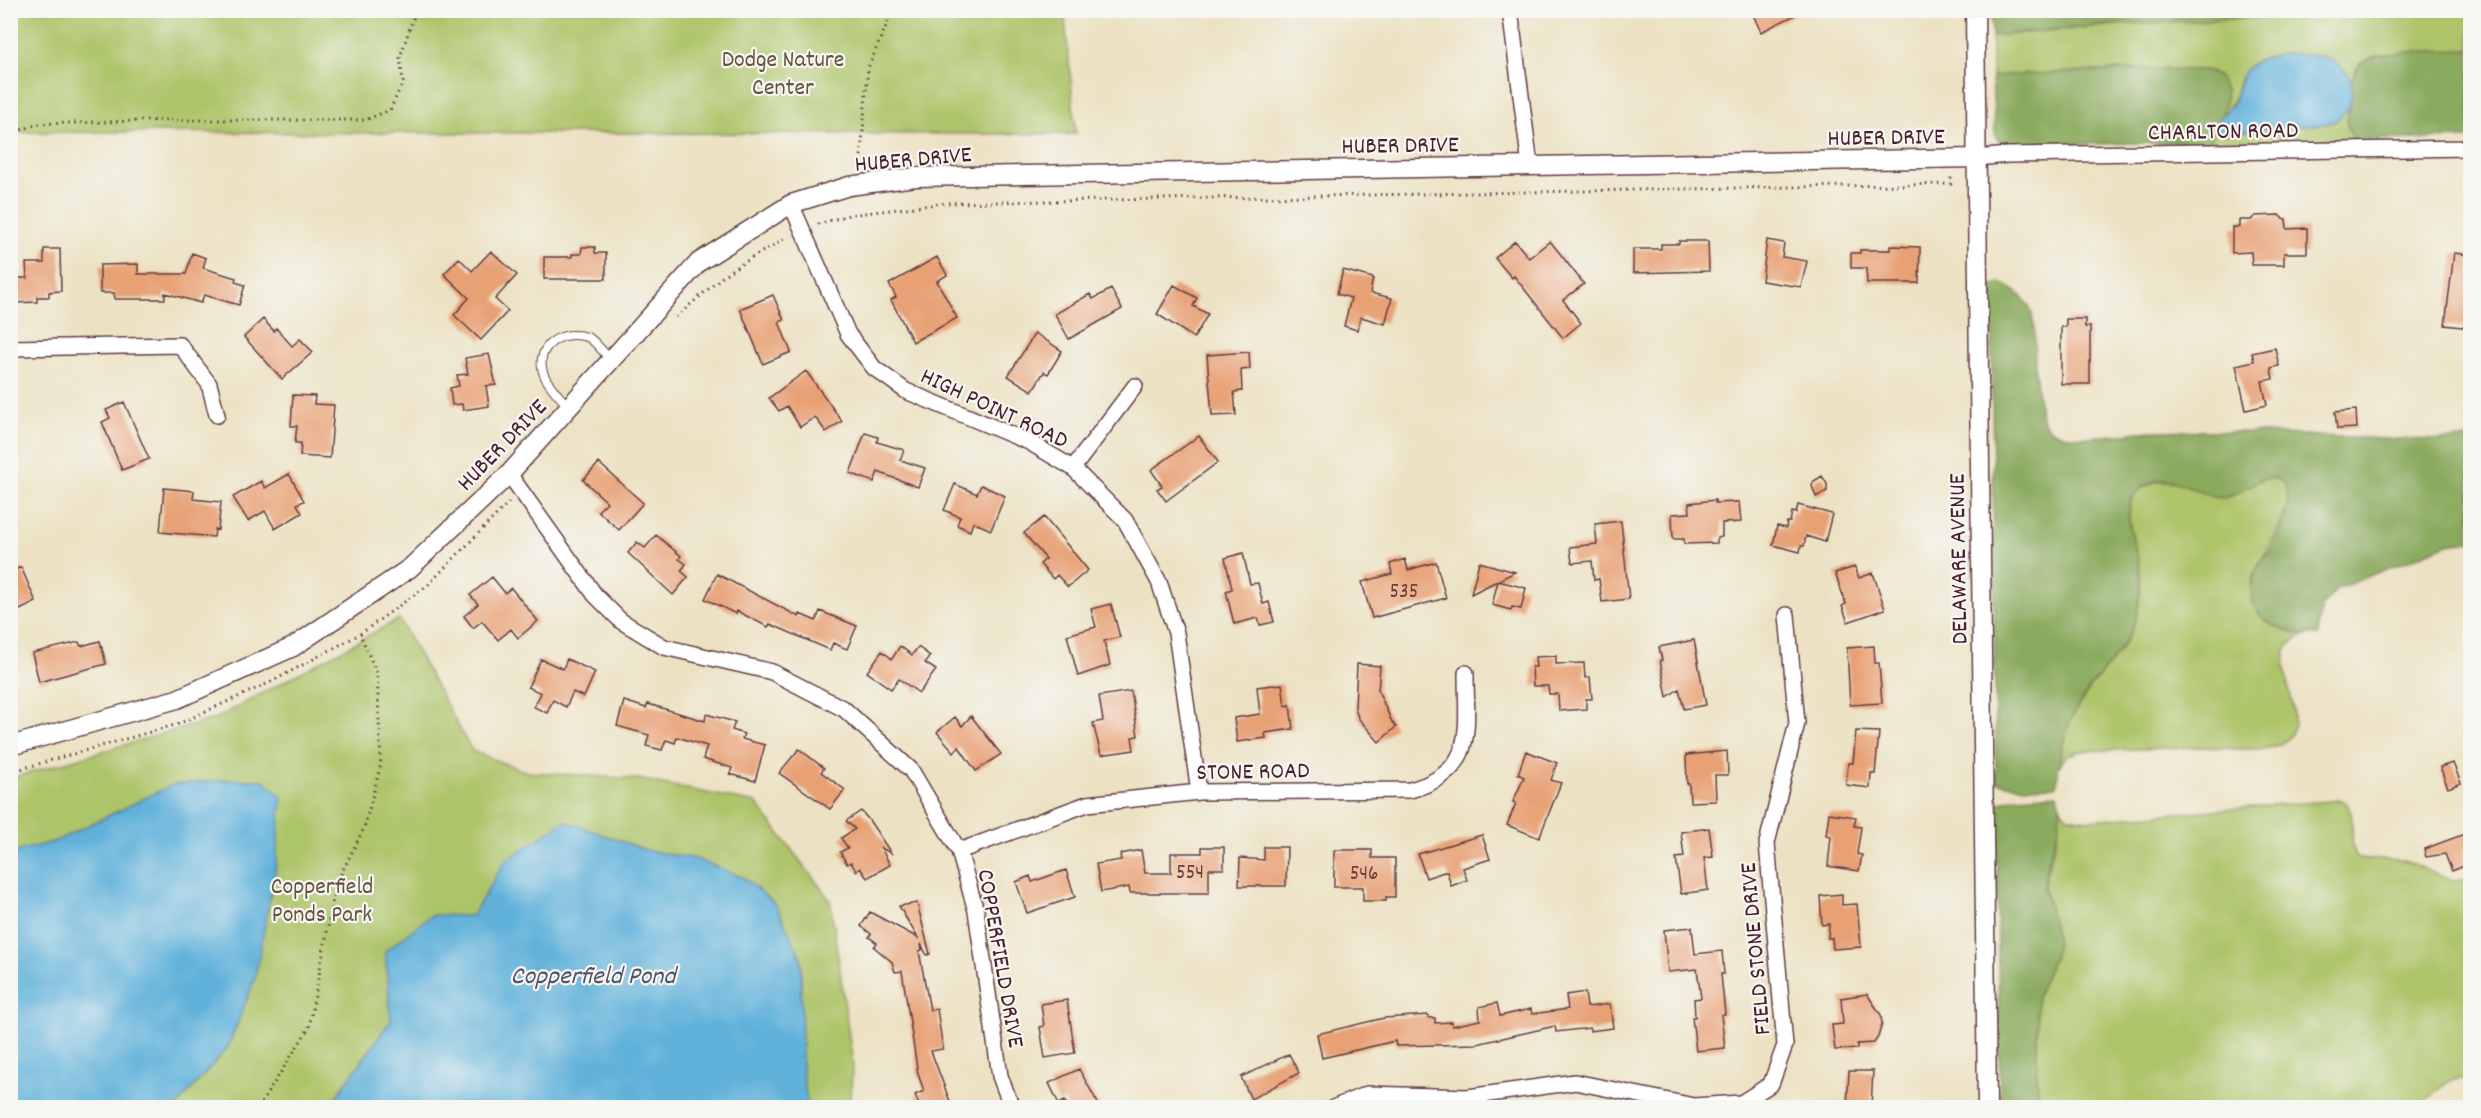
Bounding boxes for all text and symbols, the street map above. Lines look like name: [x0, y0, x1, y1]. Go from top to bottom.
park label: Dodge Nature Center: [722, 44, 844, 106]
street label: CHARLTON ROAD: [2148, 115, 2299, 151]
street label: HUBER DRIVE: [1827, 121, 1945, 157]
street label: HUBER DRIVE: [1341, 129, 1459, 165]
street label: HUBER DRIVE: [853, 139, 973, 183]
street label: HIGH POINT ROAD: [914, 361, 1073, 459]
street label: HUBER DRIVE: [450, 392, 556, 500]
street label: DELAWARE AVENUE: [1942, 473, 1978, 645]
house number: 535: [1390, 578, 1418, 608]
street label: STONE ROAD: [1196, 755, 1310, 791]
house number: 554: [1176, 859, 1204, 889]
house number: 546: [1350, 860, 1378, 890]
street label: FIELD STONE DRIVE: [1733, 861, 1781, 1036]
street label: COPPERFIELD DRIVE: [967, 867, 1031, 1051]
park label: Copperfield Ponds Park: [271, 871, 373, 933]
water label: Copperfield Pond: [511, 959, 678, 996]

